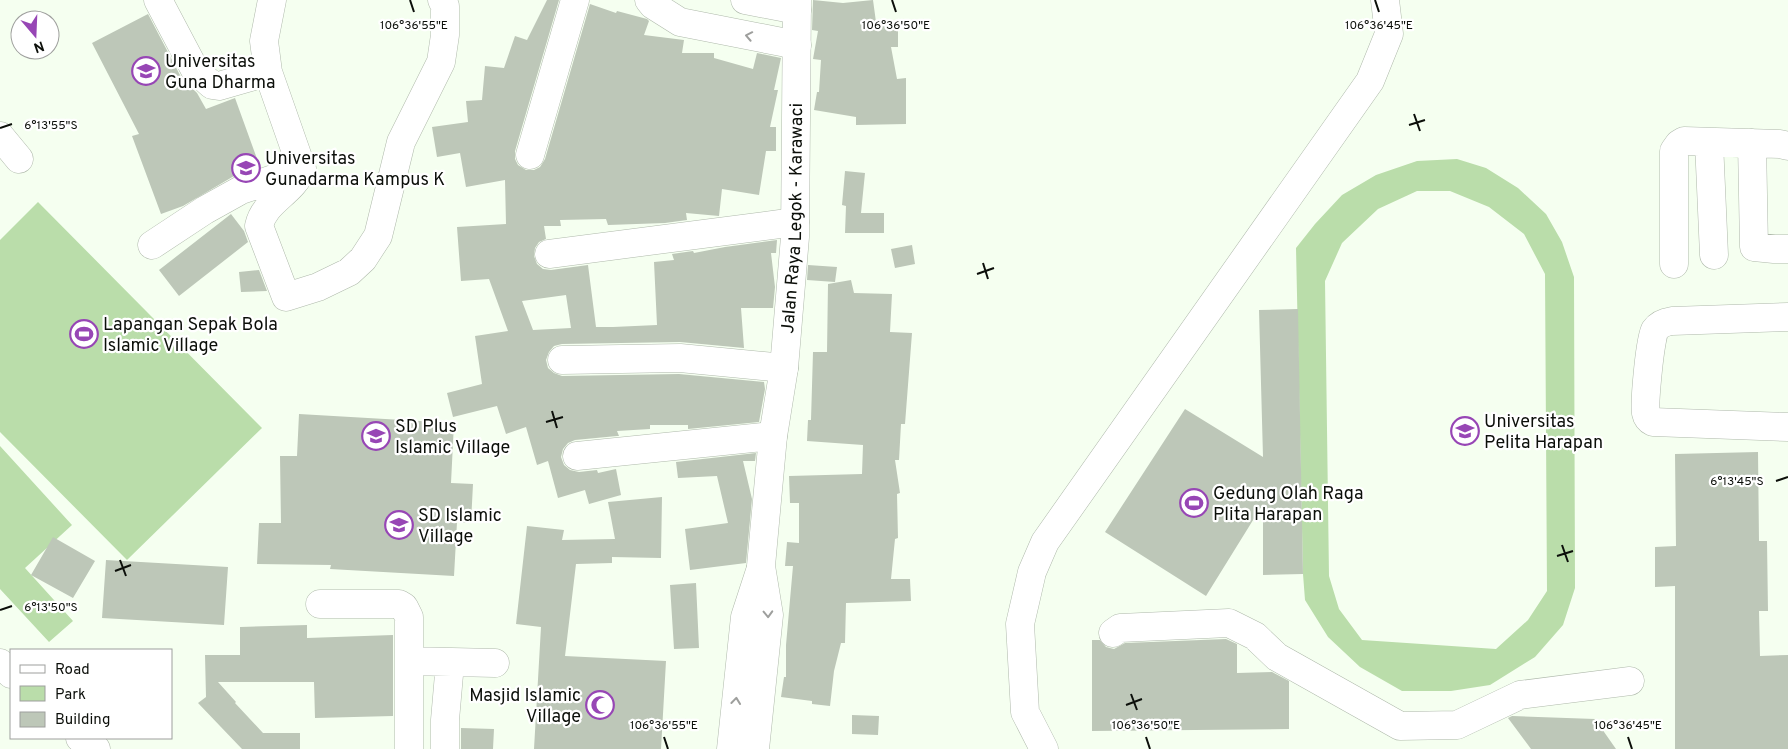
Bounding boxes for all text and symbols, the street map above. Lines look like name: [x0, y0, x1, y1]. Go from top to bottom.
north arrow: [10, 10, 60, 60]
text: 106°36'55"E: [380, 18, 448, 34]
text: 106°36'50"E: [862, 18, 930, 34]
text: 106°36'45"E: [1345, 18, 1413, 34]
one-way arrow: [745, 31, 754, 41]
text: N: [31, 36, 46, 56]
place label: Universitas Guna Dharma: [165, 51, 276, 95]
school or university icon: Universitas Guna Dharma: [131, 56, 161, 86]
street label: Jalan Raya Legok - Karawaci: [777, 103, 809, 334]
text: 6°13'55"S: [24, 118, 78, 134]
place label: Universitas Gunadarma Kampus K: [265, 148, 445, 192]
school or university icon: Universitas Gunadarma Kampus K: [231, 153, 261, 183]
place label: Lapangan Sepak Bola Islamic Village: [103, 314, 278, 358]
sports icon: Lapangan Sepak Bola Islamic Village: [69, 319, 99, 349]
place label: Universitas Pelita Harapan: [1484, 411, 1603, 455]
place label: SD Plus Islamic Village: [395, 416, 510, 460]
school or university icon: Universitas Pelita Harapan: [1450, 416, 1480, 446]
school or university icon: SD Plus Islamic Village: [361, 421, 391, 451]
text: 6°13'45"S: [1710, 474, 1764, 490]
place label: Gedung Olah Raga Plita Harapan: [1213, 483, 1363, 527]
sports icon: Gedung Olah Raga Plita Harapan: [1179, 488, 1209, 518]
place label: SD Islamic Village: [418, 505, 502, 549]
school or university icon: SD Islamic Village: [384, 510, 414, 540]
text: 6°13'50"S: [24, 600, 78, 616]
one-way arrow: [763, 610, 774, 618]
legend: [10, 649, 172, 739]
text: Road: [55, 661, 90, 680]
place label: Masjid Islamic Village: [469, 685, 581, 729]
text: Park: [55, 686, 86, 705]
mosque icon: Masjid Islamic Village: [585, 690, 615, 720]
one-way arrow: [730, 696, 741, 704]
text: Building: [55, 711, 110, 730]
text: 106°36'55"E: [630, 718, 698, 734]
text: 106°36'50"E: [1112, 718, 1180, 734]
text: 106°36'45"E: [1594, 718, 1662, 734]

